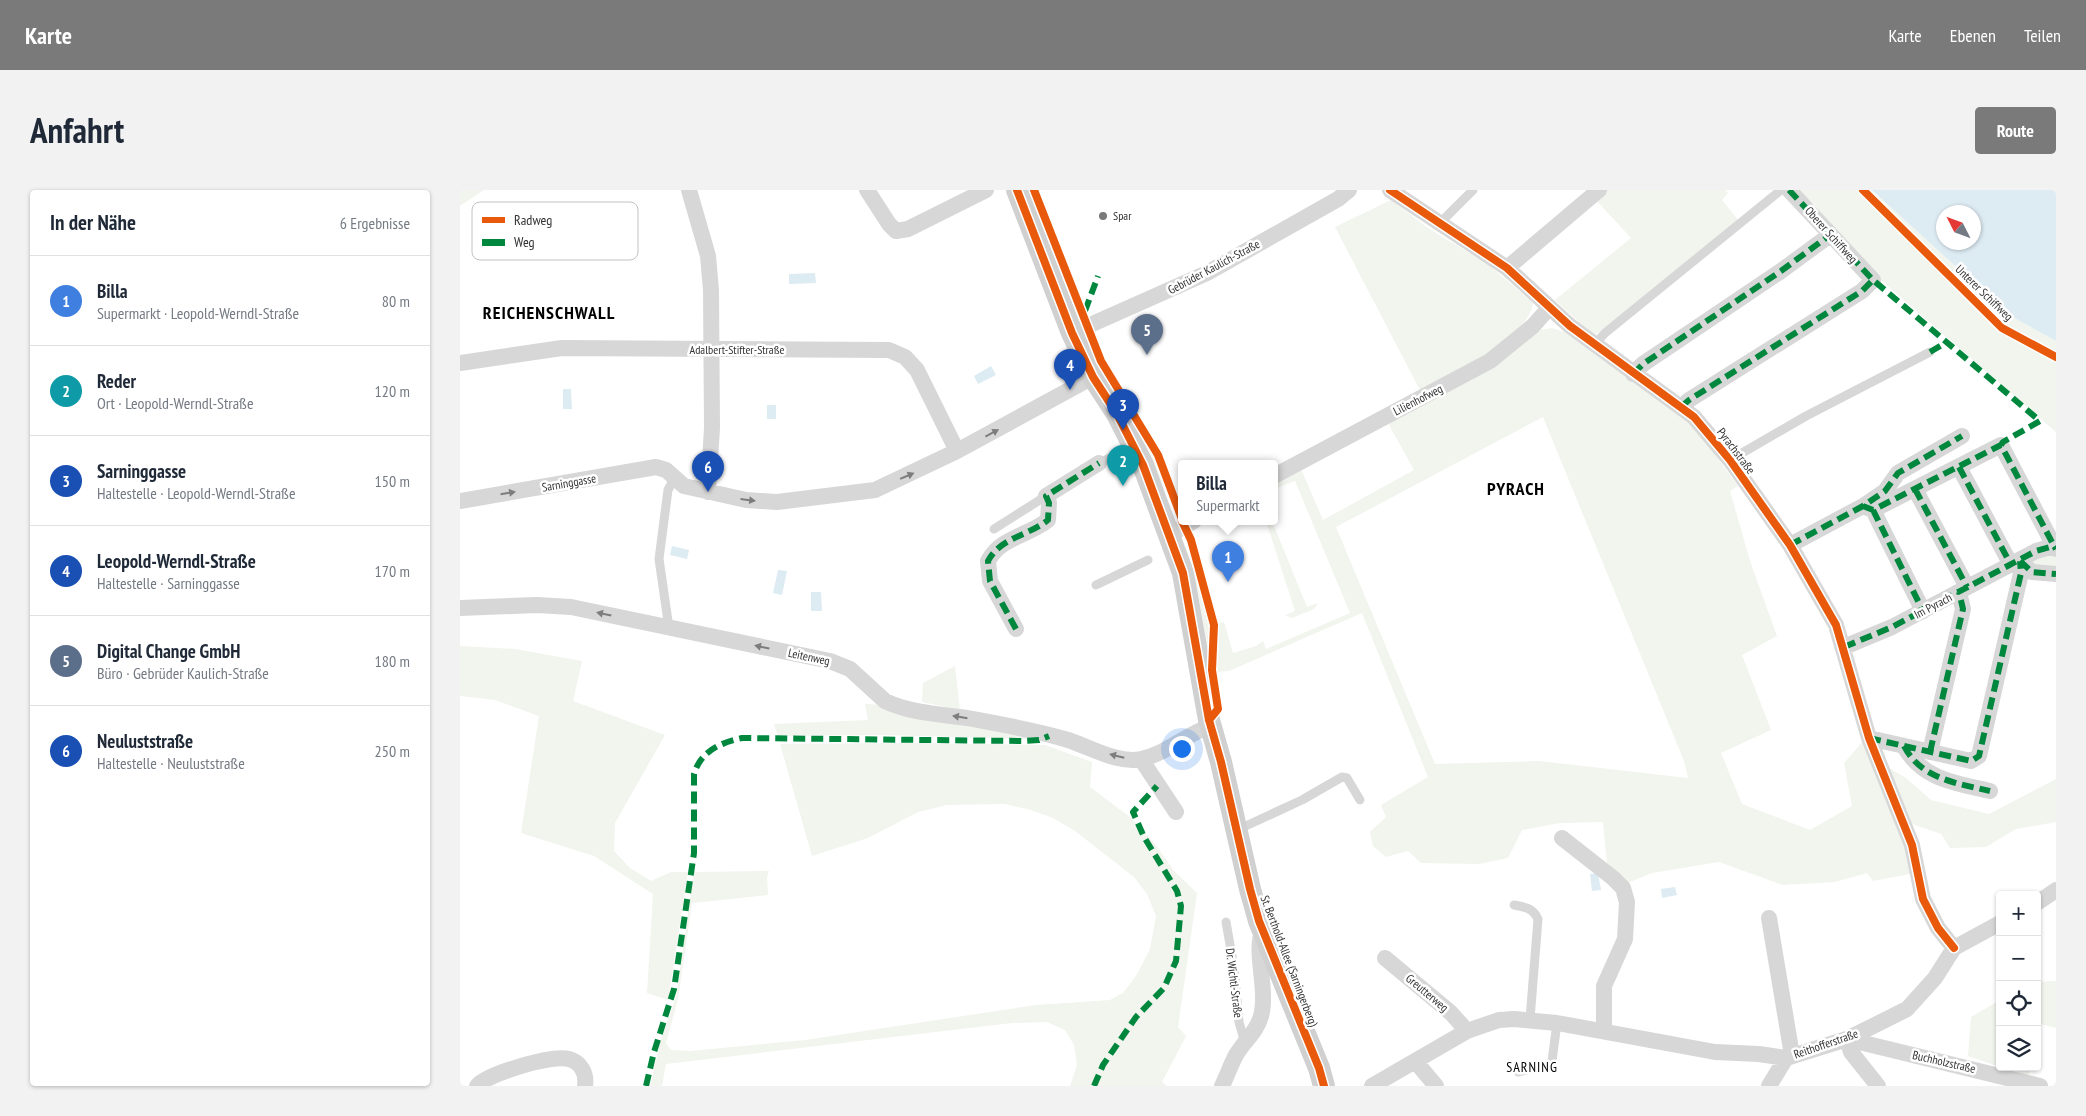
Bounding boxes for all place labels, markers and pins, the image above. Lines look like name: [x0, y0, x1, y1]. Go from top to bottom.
place label: Spar: [1113, 208, 1132, 223]
marker: Spar: [1097, 210, 1109, 222]
pin: 5: [1131, 314, 1163, 355]
pin: 4: [1054, 349, 1086, 390]
pin: 3: [1107, 389, 1139, 430]
pin: 2: [1107, 445, 1139, 486]
pin: 6: [692, 451, 724, 492]
pin: 1: [1212, 541, 1244, 582]

